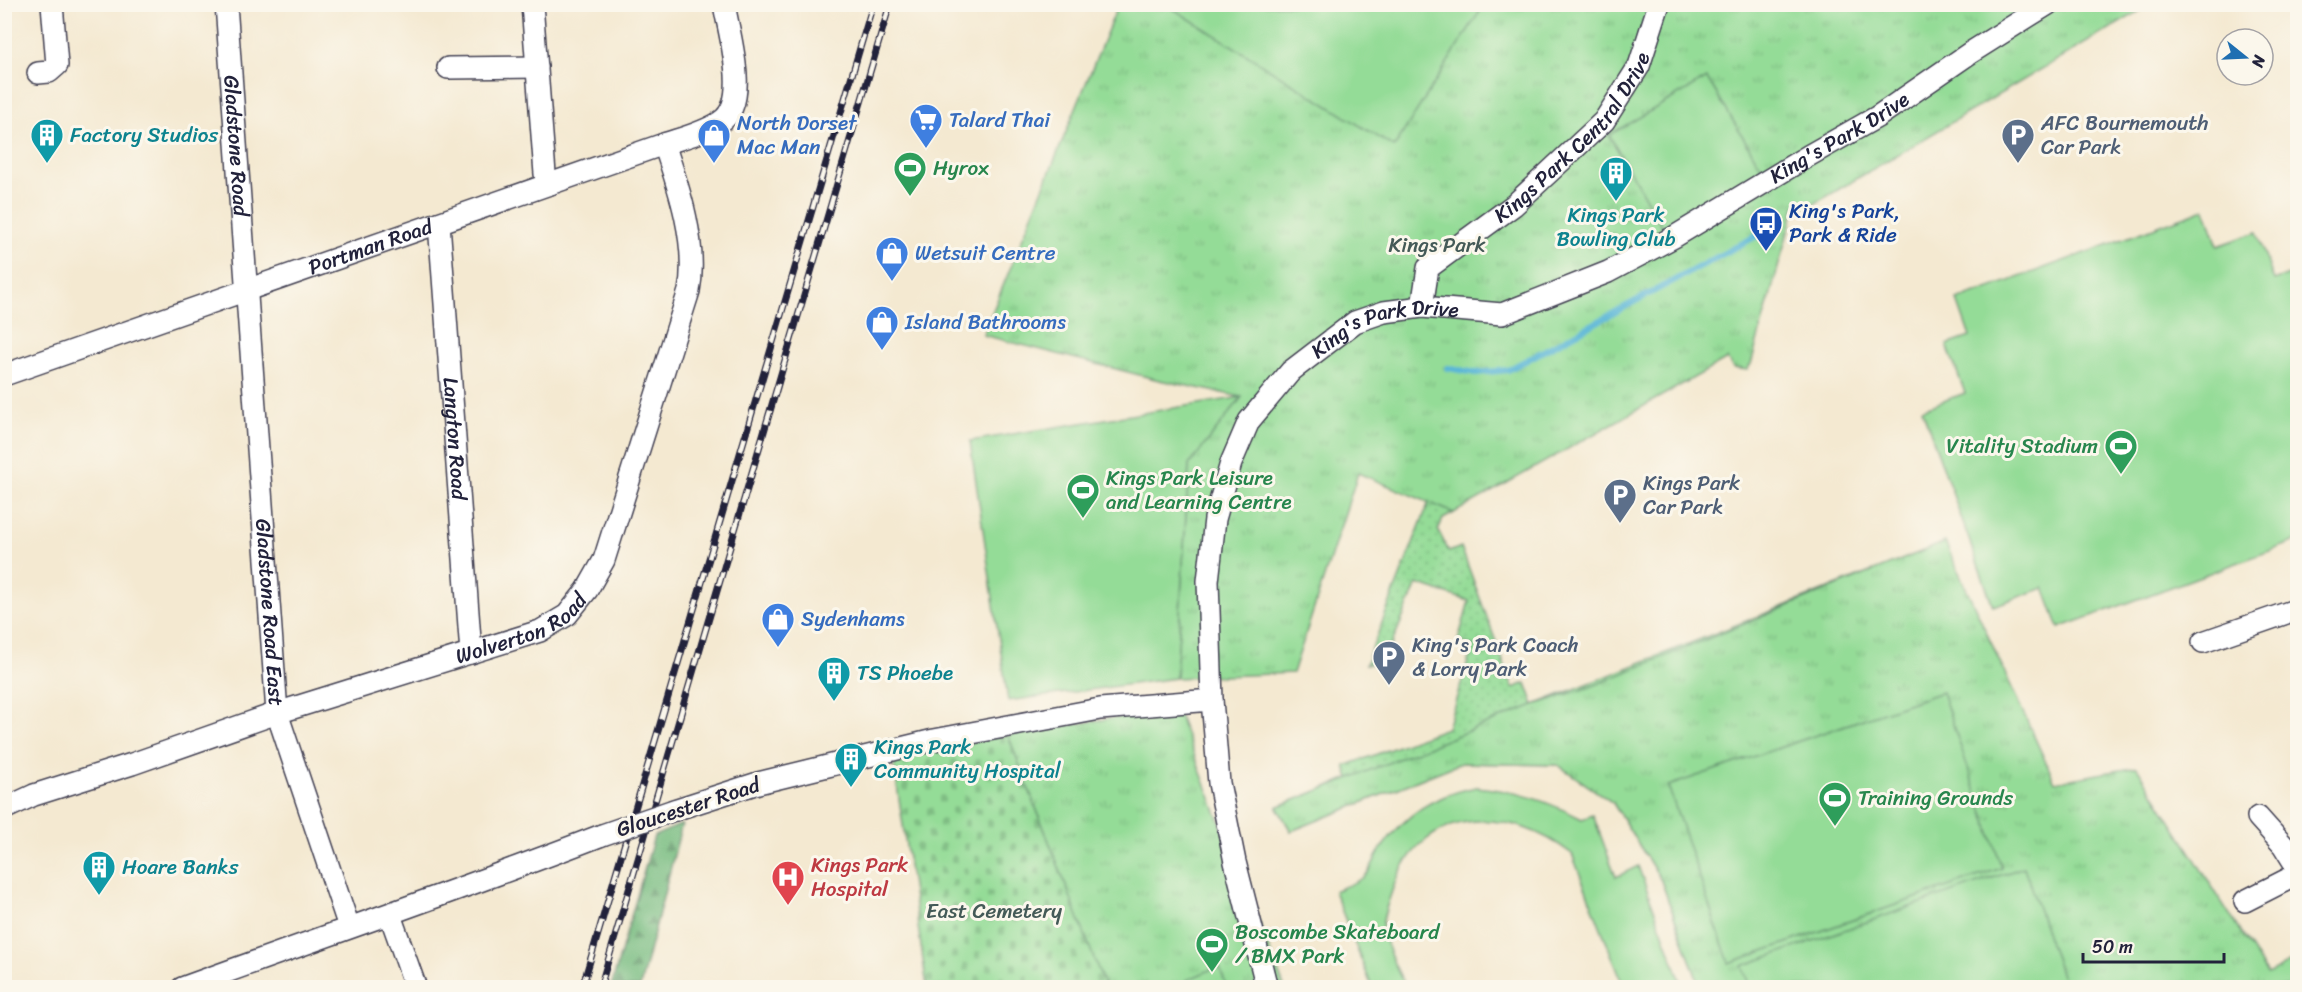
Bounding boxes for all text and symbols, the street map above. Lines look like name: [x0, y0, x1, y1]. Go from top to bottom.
north arrow: [2215, 27, 2275, 87]
street label: Kings Park Central Drive: [1485, 47, 1661, 233]
text: N: [2243, 51, 2275, 72]
street label: Gladstone Road: [212, 74, 260, 219]
street label: King's Park Drive: [1762, 81, 1917, 194]
place label: Talard Thai: [949, 101, 1051, 139]
supermarket icon: Talard Thai: [908, 102, 944, 149]
place label: North Dorset Mac Man: [737, 104, 858, 166]
place label: AFC Bournemouth Car Park: [2040, 104, 2208, 166]
place label: Factory Studios: [70, 116, 218, 154]
building icon: Factory Studios: [29, 117, 65, 164]
shop icon: North Dorset Mac Man: [696, 117, 732, 164]
parking icon: AFC Bournemouth Car Park: [2000, 117, 2036, 164]
place label: Hyrox: [933, 149, 989, 187]
sports icon: Hyrox: [892, 150, 928, 197]
building icon: Kings Park Bowling Club: [1598, 155, 1634, 202]
place label: King's Park, Park & Ride: [1789, 192, 1900, 254]
place label: Kings Park Bowling Club: [1556, 196, 1676, 258]
bus stop icon: King's Park, Park & Ride: [1748, 205, 1784, 252]
street label: Portman Road: [303, 207, 439, 286]
park label: Kings Park: [1388, 226, 1486, 264]
place label: Wetsuit Centre: [915, 234, 1056, 272]
shop icon: Wetsuit Centre: [874, 235, 910, 282]
street label: King's Park Drive: [1302, 288, 1460, 369]
place label: Island Bathrooms: [904, 303, 1066, 341]
shop icon: Island Bathrooms: [864, 304, 900, 351]
street label: Langton Road: [432, 376, 479, 503]
place label: Vitality Stadium: [1946, 427, 2098, 465]
sports icon: Vitality Stadium: [2103, 428, 2139, 475]
place label: Kings Park Leisure and Learning Centre: [1106, 459, 1292, 521]
place label: Kings Park Car Park: [1643, 464, 1740, 526]
sports icon: Kings Park Leisure and Learning Centre: [1065, 472, 1101, 519]
parking icon: Kings Park Car Park: [1602, 477, 1638, 524]
street label: Gladstone Road East: [244, 517, 295, 707]
street label: Wolverton Road: [450, 583, 598, 675]
place label: Sydenhams: [801, 600, 905, 638]
shop icon: Sydenhams: [760, 601, 796, 648]
place label: King's Park Coach & Lorry Park: [1412, 626, 1579, 688]
parking icon: King's Park Coach & Lorry Park: [1371, 639, 1407, 686]
place label: TS Phoebe: [857, 654, 953, 692]
building icon: TS Phoebe: [816, 655, 852, 702]
place label: Kings Park Community Hospital: [874, 728, 1062, 790]
building icon: Kings Park Community Hospital: [833, 741, 869, 788]
street label: Gloucester Road: [611, 765, 767, 848]
place label: Training Grounds: [1858, 779, 2013, 817]
sports icon: Training Grounds: [1817, 780, 1853, 827]
place label: Kings Park Hospital: [811, 846, 908, 908]
place label: Hoare Banks: [122, 848, 239, 886]
building icon: Hoare Banks: [81, 849, 117, 896]
hospital icon: Kings Park Hospital: [770, 859, 806, 906]
park label: East Cemetery: [926, 892, 1062, 930]
place label: Boscombe Skateboard / BMX Park: [1235, 913, 1441, 975]
sports icon: Boscombe Skateboard / BMX Park: [1194, 926, 1230, 973]
scale bar: [2083, 926, 2224, 964]
text: 50 m: [2092, 931, 2133, 963]

